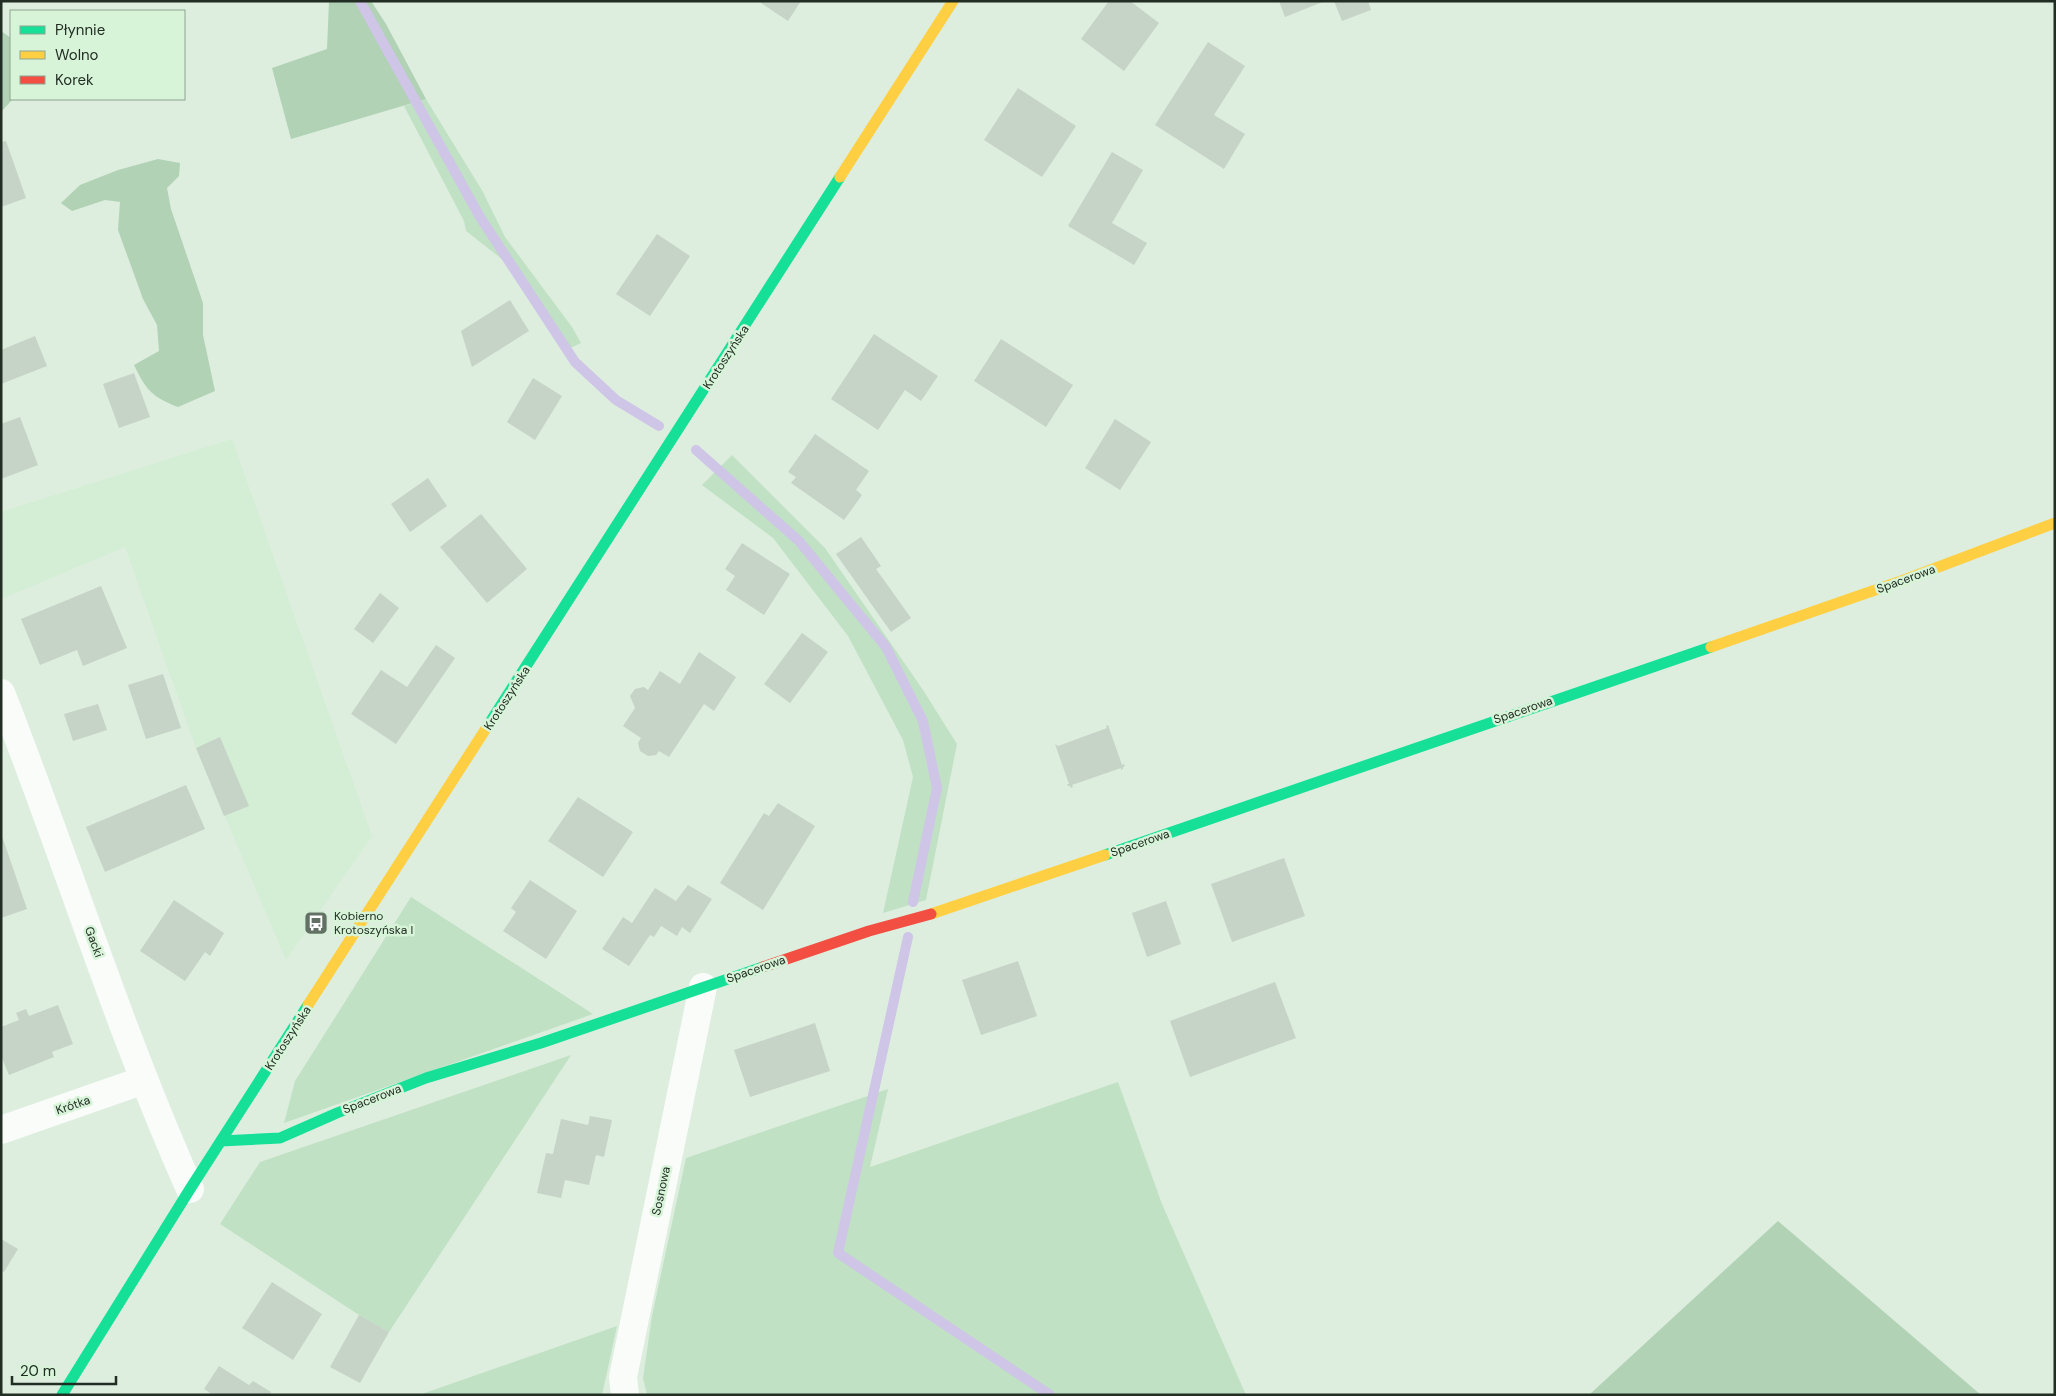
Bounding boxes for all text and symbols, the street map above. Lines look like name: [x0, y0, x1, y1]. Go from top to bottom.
legend: [10, 10, 185, 100]
text: Płynnie: [55, 20, 105, 40]
text: Wolno: [55, 45, 99, 65]
text: Korek: [55, 70, 94, 90]
street label: Krotoszyńska: [699, 322, 753, 392]
street label: Spacerowa: [1874, 561, 1938, 597]
street label: Krotoszyńska: [480, 663, 534, 733]
street label: Spacerowa: [1491, 692, 1555, 728]
street label: Spacerowa: [1108, 825, 1172, 861]
place label: Kobierno Krotoszyńska I: [334, 908, 413, 938]
bus stop icon: Kobierno Krotoszyńska I: [303, 910, 329, 936]
street label: Gacki: [81, 925, 107, 960]
street label: Spacerowa: [724, 951, 788, 987]
street label: Krotoszyńska: [261, 1003, 315, 1073]
street label: Spacerowa: [341, 1081, 403, 1117]
street label: Krótka: [54, 1092, 92, 1118]
street label: Sosnowa: [648, 1165, 674, 1217]
scale bar: [12, 1354, 116, 1386]
text: 20 m: [20, 1361, 56, 1381]

